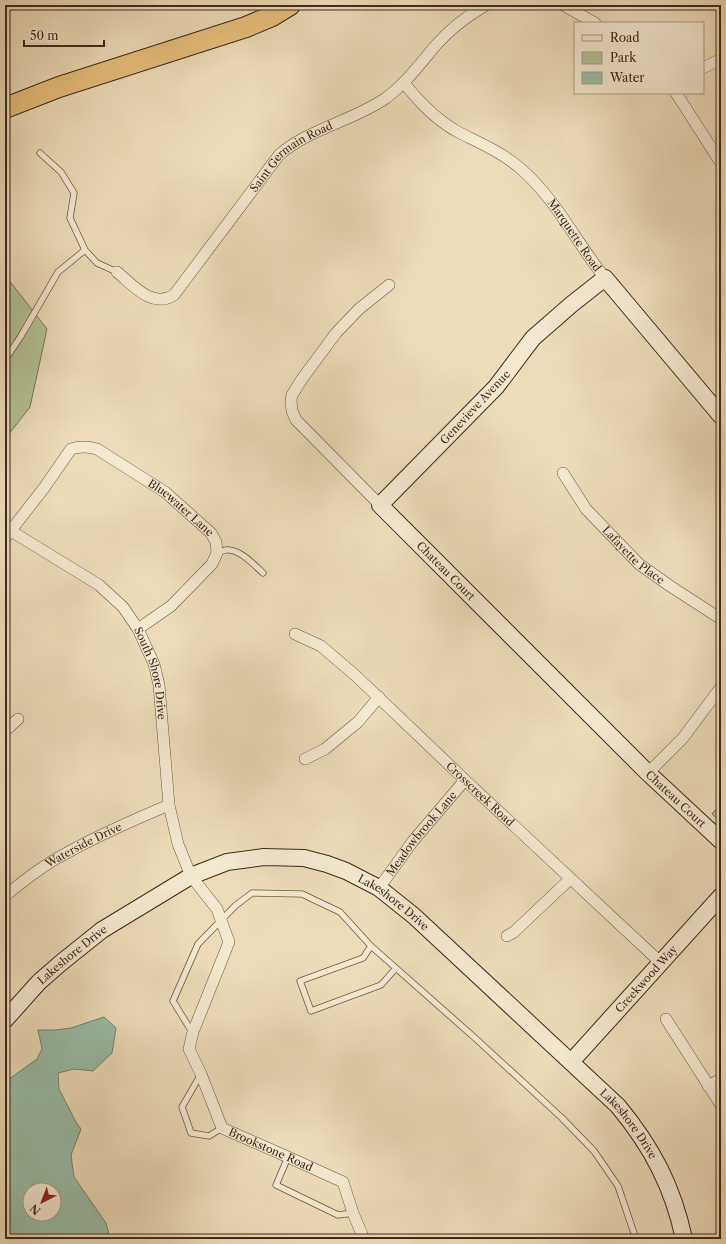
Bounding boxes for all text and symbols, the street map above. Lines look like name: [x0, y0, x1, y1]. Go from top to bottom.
scale bar: [24, 22, 104, 48]
legend: [574, 22, 704, 94]
text: 50 m: [30, 28, 59, 43]
text: Road: [610, 30, 640, 45]
text: Park: [610, 50, 637, 65]
text: Water: [609, 70, 644, 85]
street label: Saint Germain Road: [247, 118, 335, 195]
street label: Marquette Road: [545, 196, 605, 274]
street label: Genevieve Avenue: [437, 367, 513, 447]
street label: Bluewater Lane: [145, 476, 217, 539]
street label: Lafayette Place: [599, 523, 667, 587]
street label: Chateau Court: [414, 539, 478, 603]
street label: South Shore Drive: [131, 625, 169, 720]
street label: Crosscreek Road: [443, 759, 517, 829]
street label: Chateau Court: [643, 767, 709, 831]
street label: Meadowbrook Lane: [383, 788, 459, 879]
street label: Waterside Drive: [42, 819, 124, 871]
street label: Lakeshore Drive: [356, 871, 432, 934]
street label: Lakeshore Drive: [34, 922, 109, 987]
street label: Creekwood Way: [612, 942, 681, 1015]
street label: Lakeshore Drive: [597, 1086, 660, 1161]
street label: Brookstone Road: [227, 1125, 315, 1174]
north arrow: [22, 1182, 62, 1222]
text: N: [27, 1201, 44, 1218]

